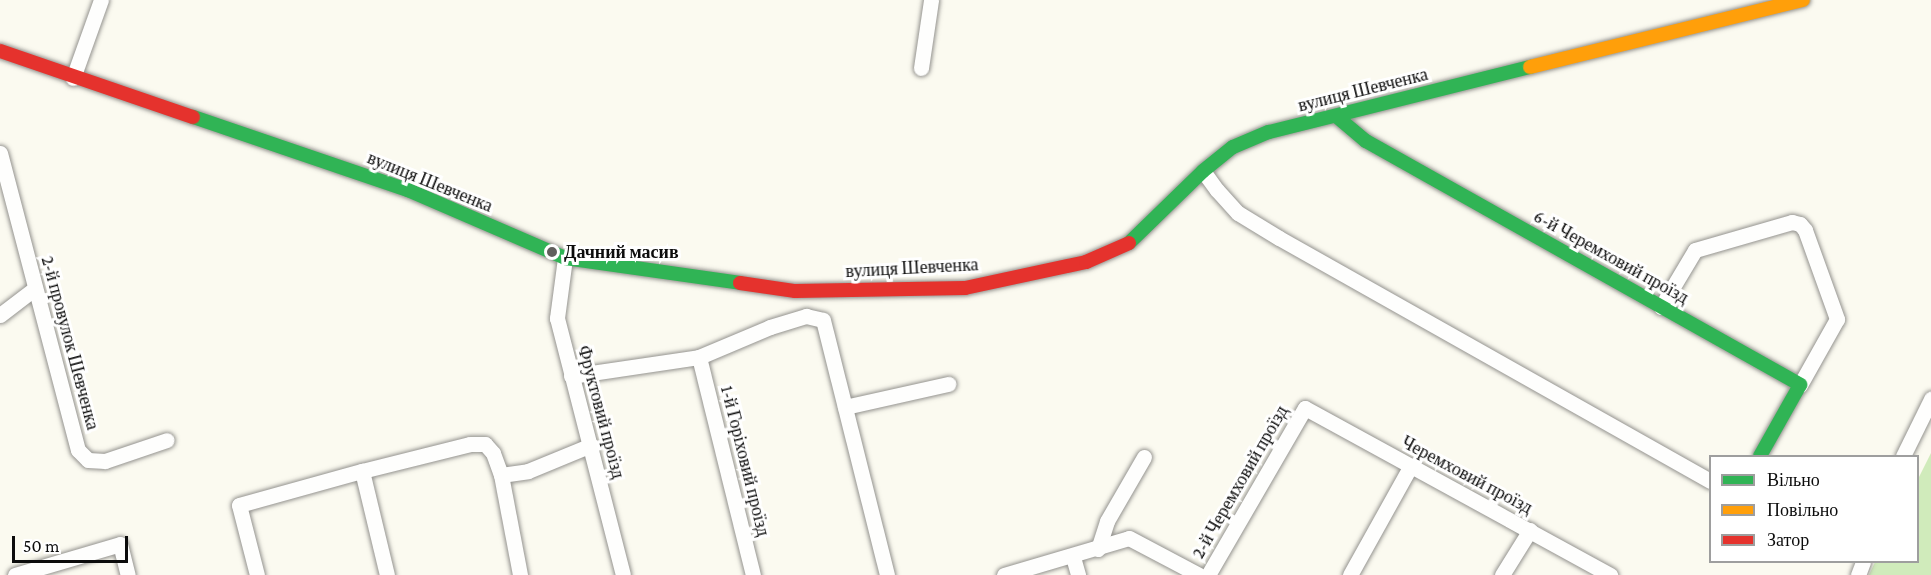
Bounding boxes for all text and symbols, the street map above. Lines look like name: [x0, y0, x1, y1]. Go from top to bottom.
street label: вулиця Шевченка: [1296, 63, 1430, 117]
street label: вулиця Шевченка: [364, 147, 496, 217]
street label: 6-й Черемховий проїзд: [1530, 205, 1692, 309]
place label: Дачний масив: [564, 241, 679, 263]
marker: Дачний масив: [545, 245, 559, 259]
street label: 2-й провулок Шевченка: [36, 254, 104, 432]
street label: вулиця Шевченка: [845, 254, 979, 282]
street label: Фруктовий проїзд: [573, 343, 629, 481]
street label: 1-й Горіховий проїзд: [716, 383, 774, 539]
street label: 2-й Черемховий проїзд: [1187, 402, 1293, 562]
street label: Черемховий проїзд: [1398, 431, 1536, 519]
legend: [1709, 455, 1919, 563]
text: Вільно: [1767, 470, 1820, 490]
text: Повільно: [1767, 500, 1838, 520]
scale bar: [15, 524, 130, 562]
text: Затор: [1767, 530, 1809, 550]
text: 50 m: [23, 536, 60, 556]

